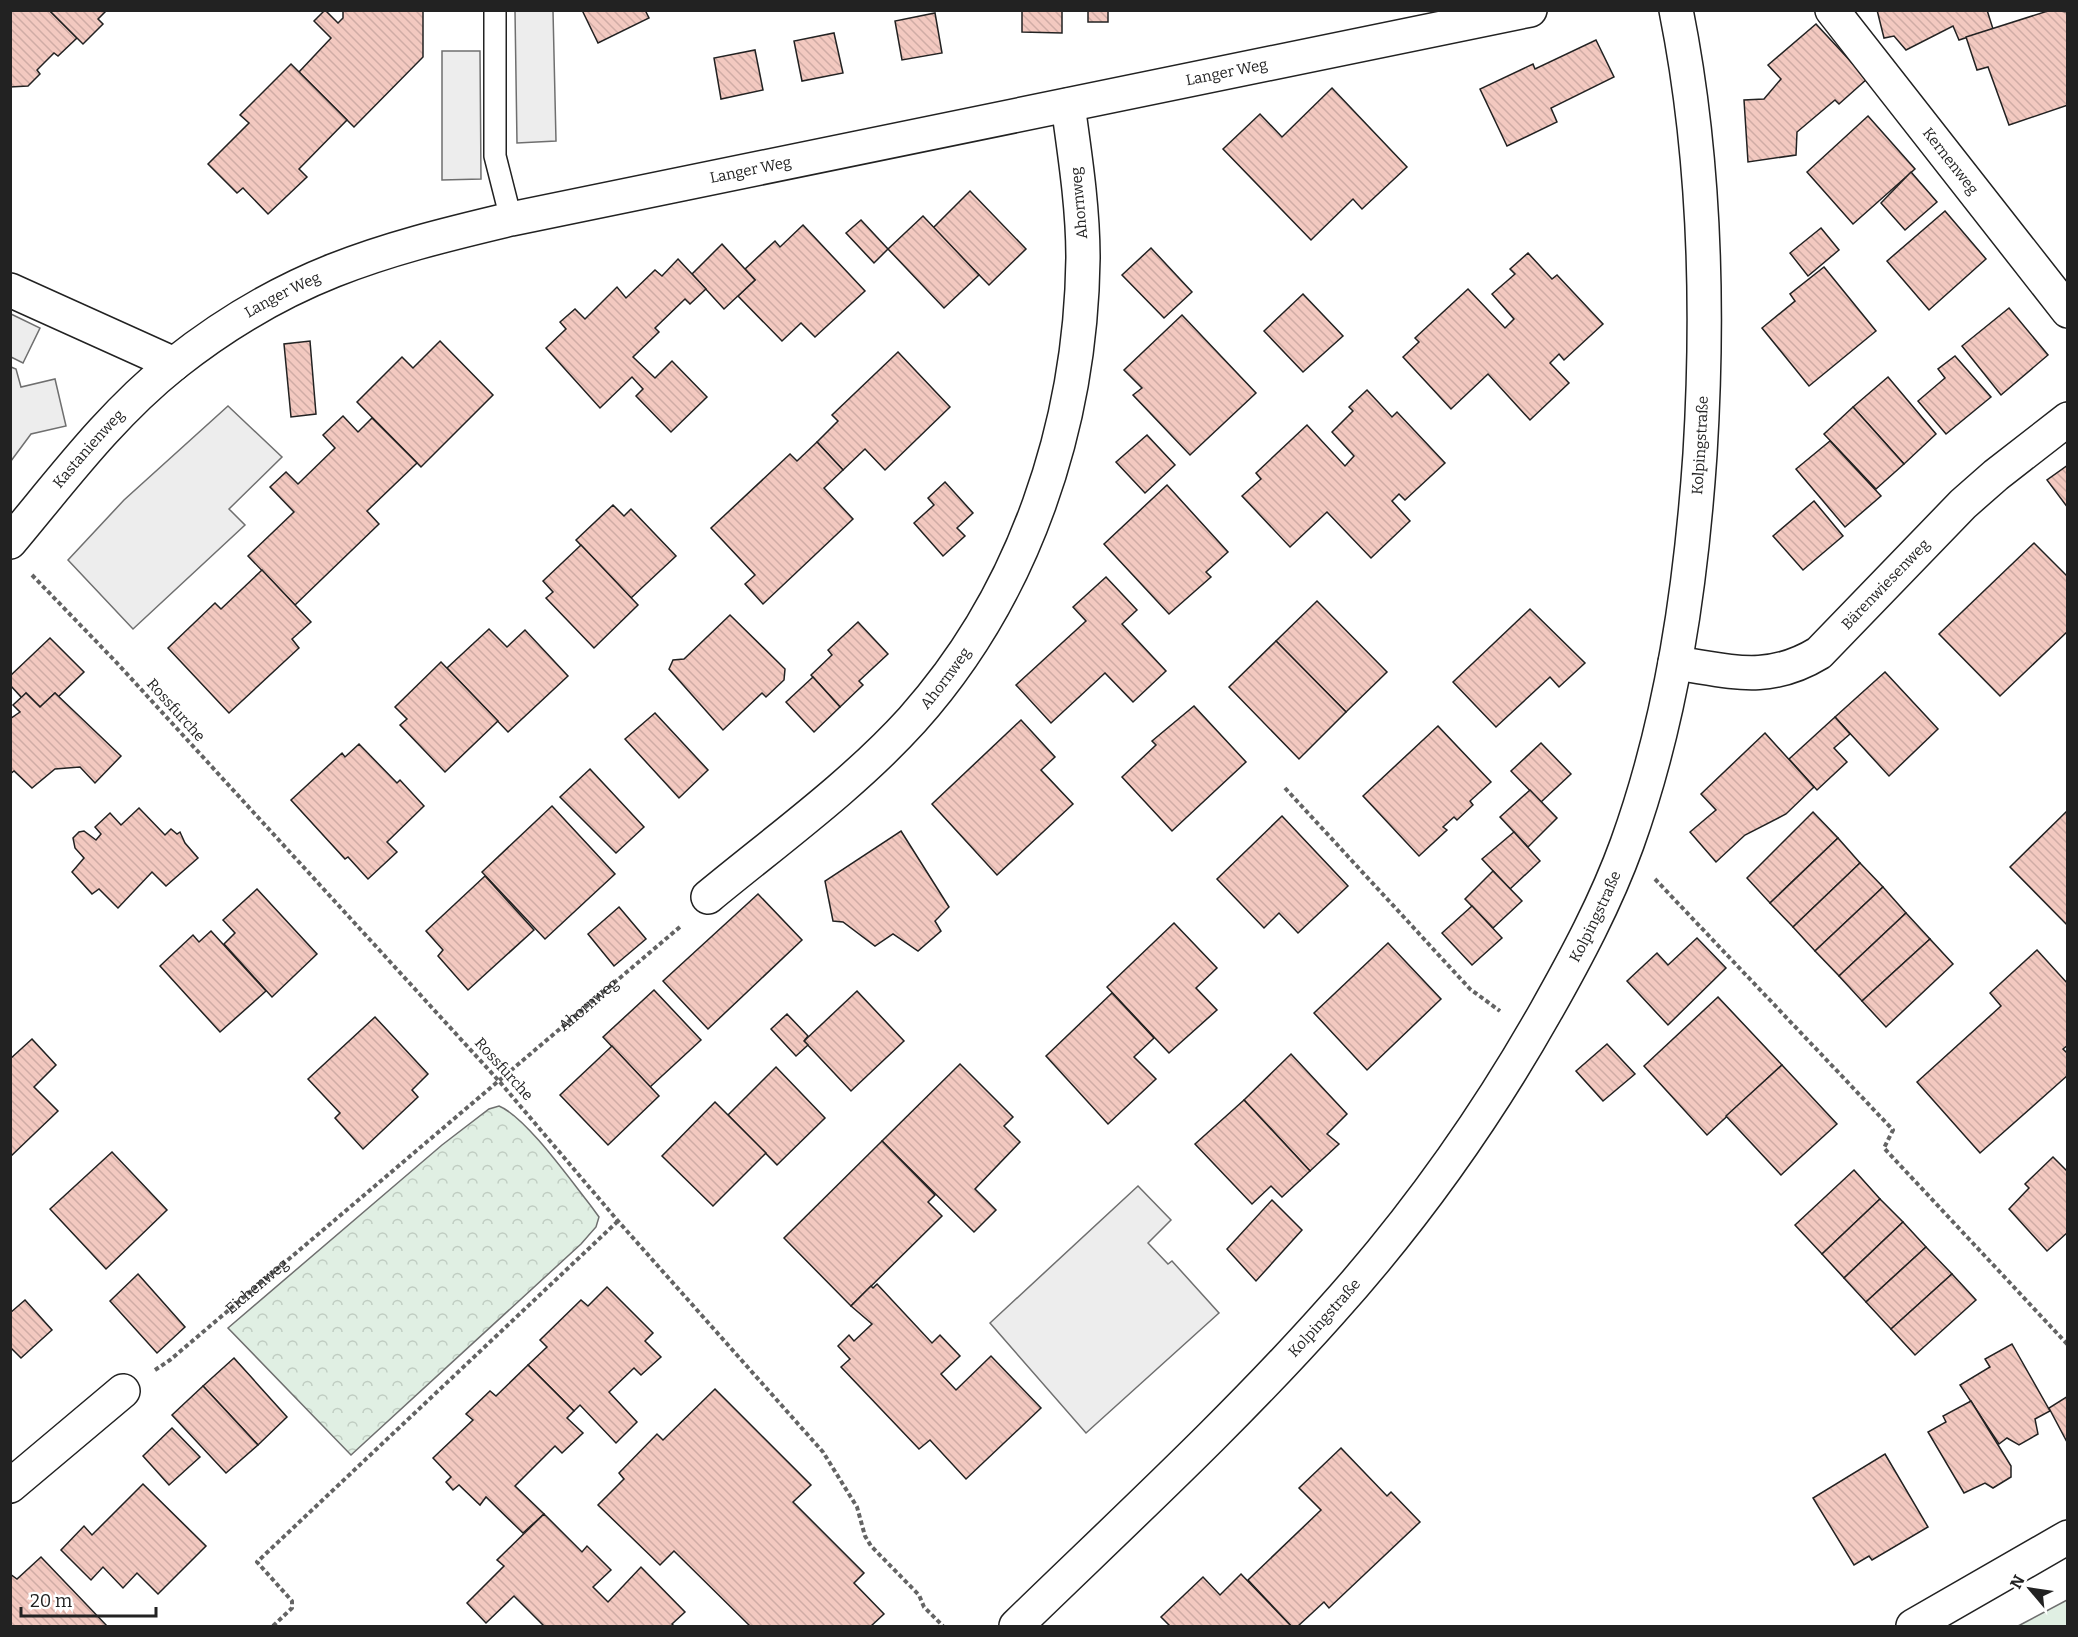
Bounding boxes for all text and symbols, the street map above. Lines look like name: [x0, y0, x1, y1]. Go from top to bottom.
street label: Langer Weg: [1184, 55, 1269, 89]
street label: Kernenweg: [1919, 124, 1982, 198]
street label: Langer Weg: [708, 153, 793, 187]
street label: Ahornweg: [1067, 166, 1091, 240]
street label: Langer Weg: [241, 268, 323, 322]
street label: Kolpingstraße: [1688, 395, 1712, 495]
street label: Kastanienweg: [49, 406, 128, 492]
street label: Bärenwiesenweg: [1838, 535, 1933, 633]
street label: Ahornweg: [917, 644, 974, 713]
street label: Rossfurche: [143, 675, 209, 745]
street label: Kolpingstraße: [1566, 868, 1625, 965]
street label: Ahornweg: [555, 974, 622, 1035]
street label: Rossfurche: [471, 1034, 537, 1104]
street label: Eichenweg: [222, 1255, 292, 1318]
street label: Kolpingstraße: [1285, 1275, 1364, 1361]
north arrow: [2000, 1559, 2060, 1619]
text: N: [2006, 1572, 2029, 1592]
scale bar: [21, 1580, 156, 1618]
text: 20 m: [30, 1590, 72, 1612]

